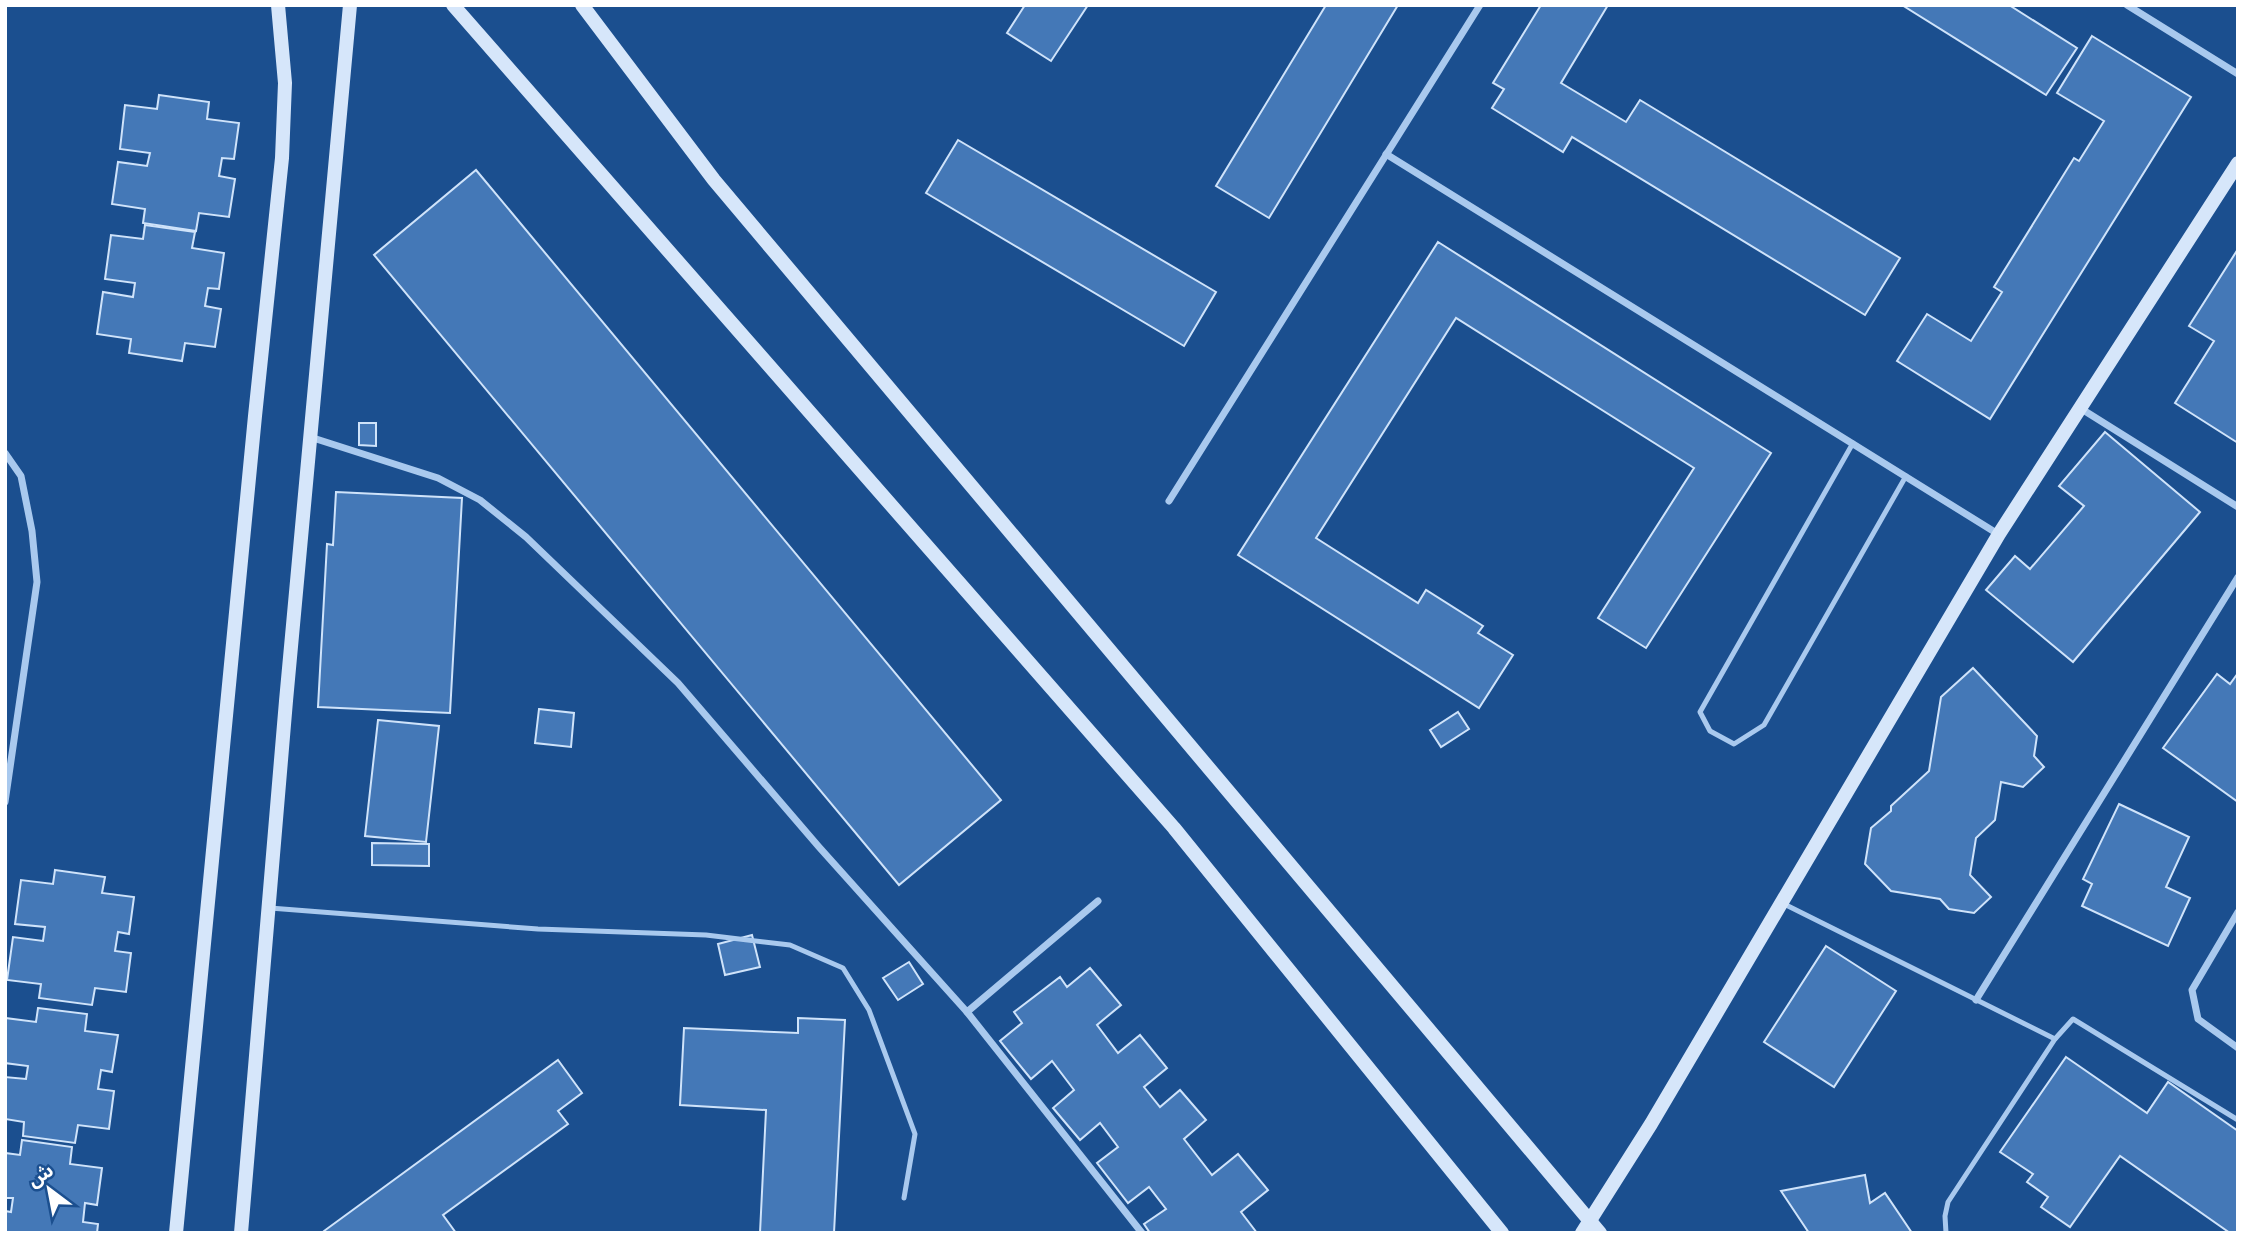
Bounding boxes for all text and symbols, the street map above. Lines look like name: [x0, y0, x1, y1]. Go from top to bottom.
north arrow: [14, 1154, 84, 1224]
text: ش: [23, 1158, 57, 1192]

